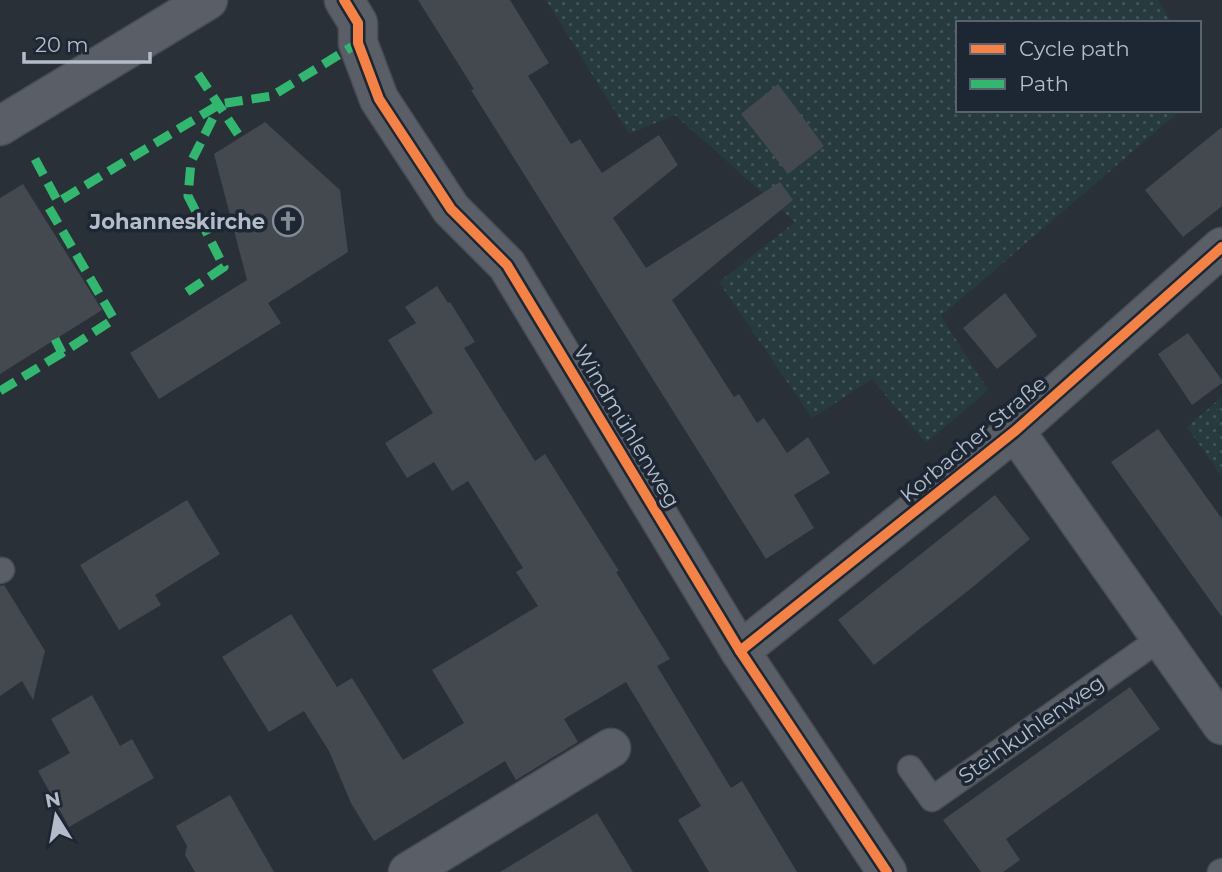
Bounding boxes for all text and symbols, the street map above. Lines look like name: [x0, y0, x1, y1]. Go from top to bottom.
scale bar: [24, 21, 150, 65]
legend: [956, 21, 1201, 112]
text: 20 m: [35, 32, 89, 57]
text: Cycle path: [1019, 36, 1130, 61]
text: Path: [1019, 71, 1069, 96]
church icon: Johanneskirche: [271, 204, 305, 238]
place label: Johanneskirche: [89, 209, 265, 234]
street label: Windmühlenweg: [569, 340, 685, 512]
street label: Korbacher Straße: [895, 371, 1051, 507]
street label: Steinkuhlenweg: [953, 670, 1109, 788]
north arrow: [21, 781, 91, 851]
text: N: [43, 787, 63, 813]

